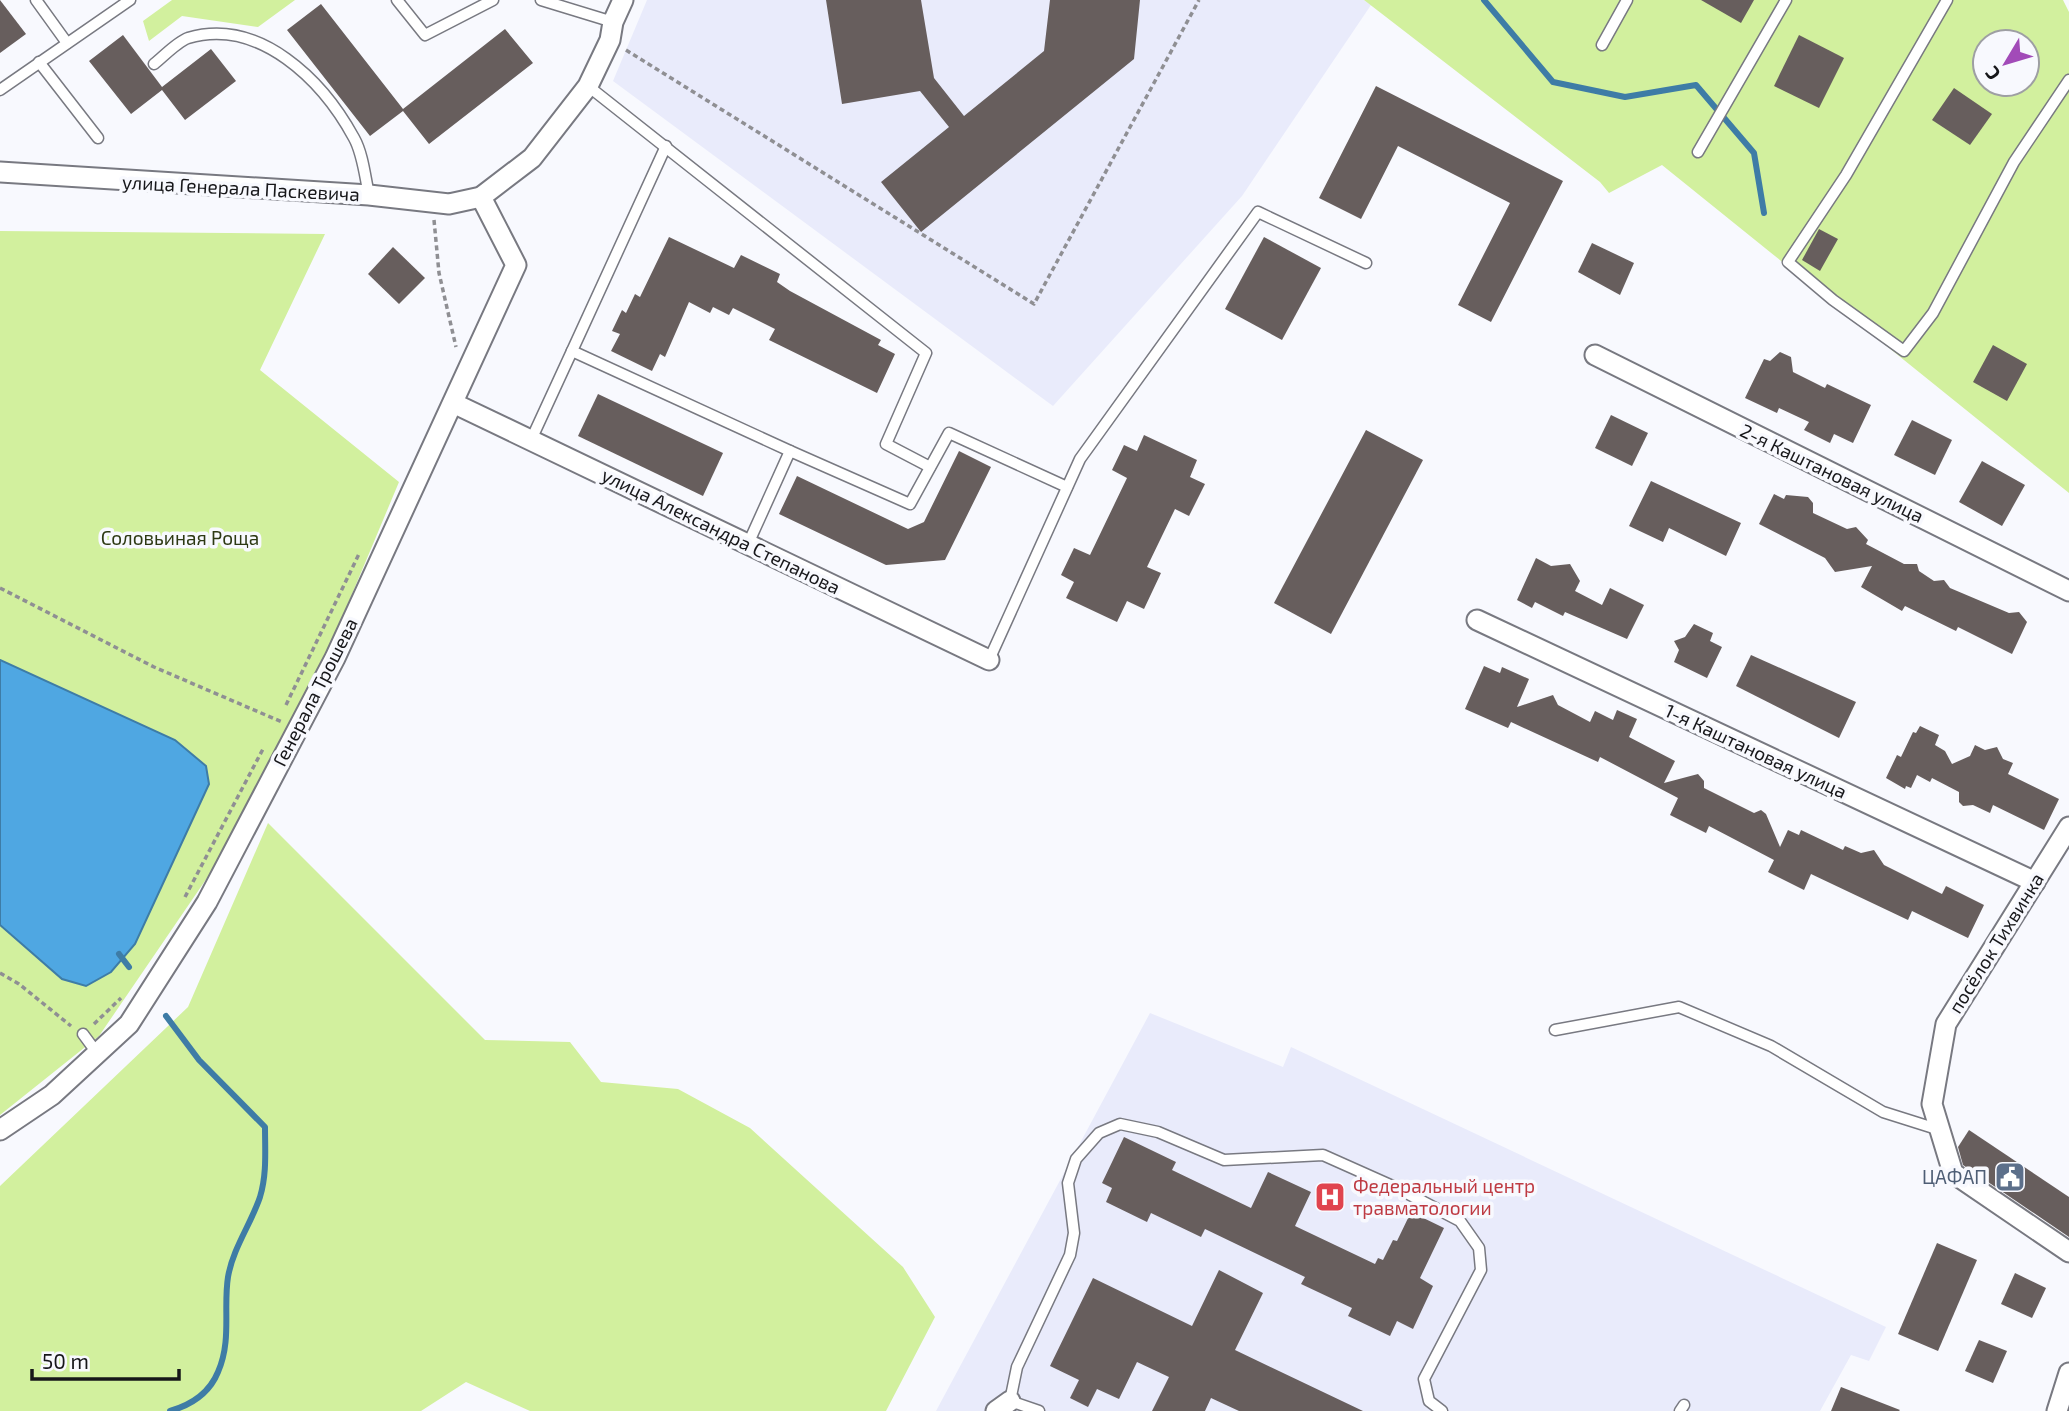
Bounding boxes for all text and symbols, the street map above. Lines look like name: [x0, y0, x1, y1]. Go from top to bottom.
north arrow: [1971, 28, 2041, 98]
text: С: [1980, 62, 2005, 85]
street label: улица Генерала Паскевича: [122, 170, 360, 206]
street label: 2-я Каштановая улица: [1736, 418, 1928, 528]
street label: улица Александра Степанова: [598, 463, 844, 599]
park label: Соловьиная Роща: [101, 526, 259, 549]
street label: Генерала Трошева: [267, 614, 362, 770]
street label: 1-я Каштановая улица: [1661, 698, 1851, 804]
street label: посёлок Тихвинка: [1943, 868, 2048, 1017]
public building icon: ЦАФАП: [1993, 1160, 2027, 1194]
place label: ЦАФАП: [1922, 1165, 1987, 1188]
place label: Федеральный центр травматологии: [1353, 1174, 1535, 1219]
hospital icon: Федеральный центр травматологии: [1313, 1180, 1347, 1214]
scale bar: [32, 1338, 178, 1382]
text: 50 m: [42, 1348, 89, 1373]

